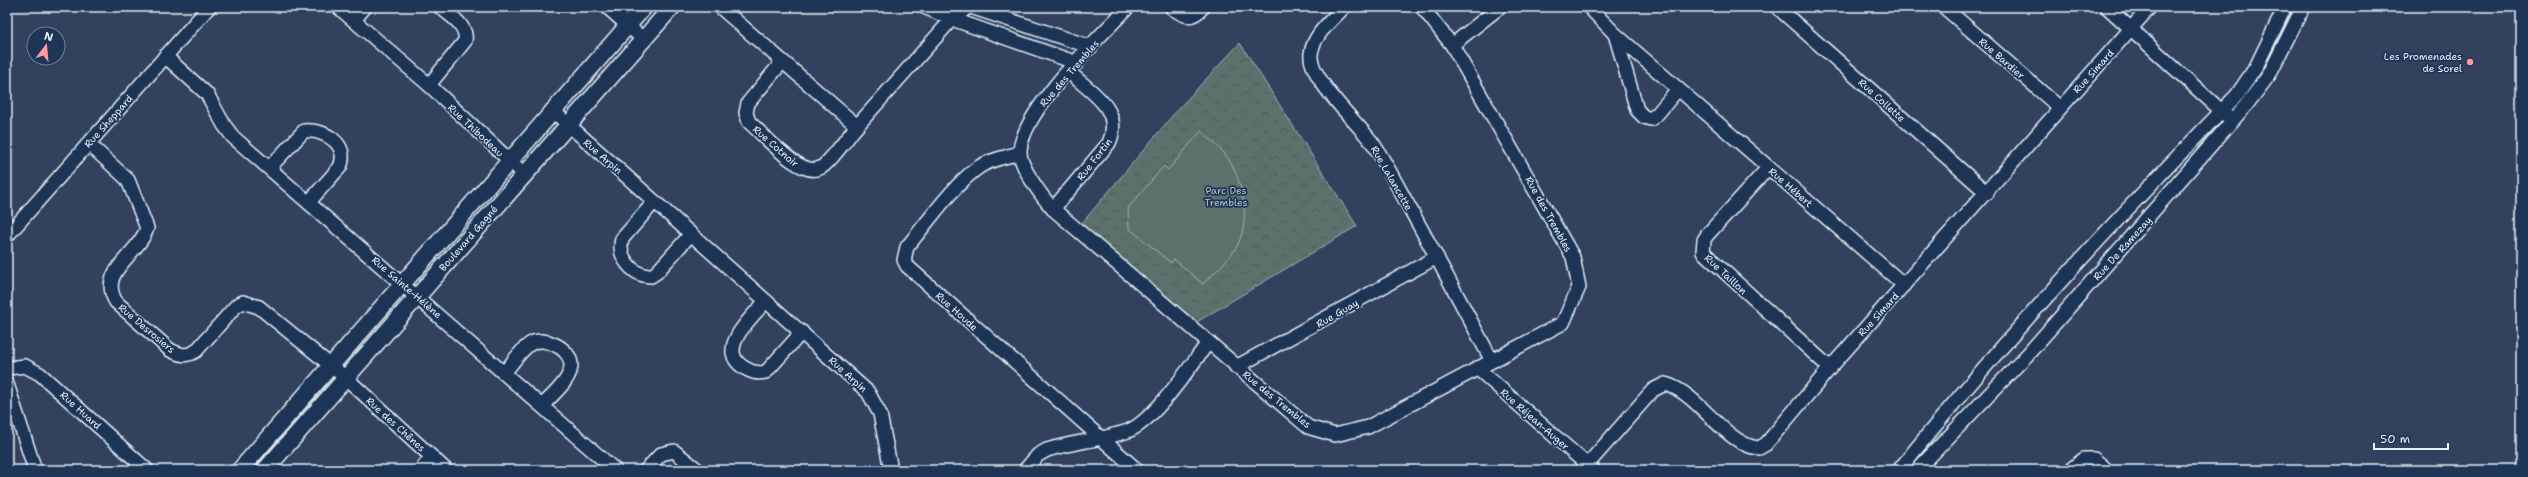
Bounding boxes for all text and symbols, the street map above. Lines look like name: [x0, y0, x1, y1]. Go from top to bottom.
north arrow: [26, 26, 66, 66]
text: N: [42, 28, 55, 45]
street label: Rue Bardier: [1976, 35, 2028, 82]
street label: Rue des Trembles: [1037, 37, 1102, 109]
street label: Rue Simard: [2070, 46, 2117, 96]
place label: Les Promenades de Sorel: [2384, 50, 2462, 75]
marker: Les Promenades de Sorel: [2465, 57, 2475, 67]
street label: Rue Collette: [1855, 76, 1908, 125]
street label: Rue Sheppard: [81, 92, 136, 150]
street label: Rue Thibodeau: [445, 101, 506, 160]
street label: Rue Cotnoir: [750, 123, 802, 170]
street label: Rue Arpin: [581, 136, 625, 177]
street label: Rue Fortin: [1074, 136, 1115, 183]
street label: Rue Lalancette: [1368, 144, 1416, 213]
street label: Rue Hébert: [1766, 165, 1815, 210]
street label: Rue des Trembles: [1522, 174, 1575, 254]
park label: Parc Des Trembles: [1205, 184, 1247, 209]
street label: Boulevard Gagné: [436, 202, 501, 274]
street label: Rue De Ramezay: [2090, 214, 2155, 283]
street label: Rue Taillon: [1702, 251, 1750, 297]
street label: Rue Sainte-Hélène: [369, 253, 445, 322]
street label: Rue Houde: [933, 289, 981, 334]
street label: Rue Simard: [1855, 289, 1902, 339]
street label: Rue Guay: [1314, 296, 1361, 331]
street label: Rue Desrosiers: [116, 301, 178, 356]
street label: Rue Arpin: [826, 354, 870, 395]
street label: Rue des Trembles: [1240, 368, 1314, 431]
street label: Rue Réjean-Auger: [1497, 386, 1572, 453]
street label: Rue Huard: [57, 388, 104, 433]
street label: Rue des Chênes: [363, 394, 428, 455]
scale bar: [2374, 425, 2448, 451]
text: 50 m: [2380, 431, 2410, 447]

